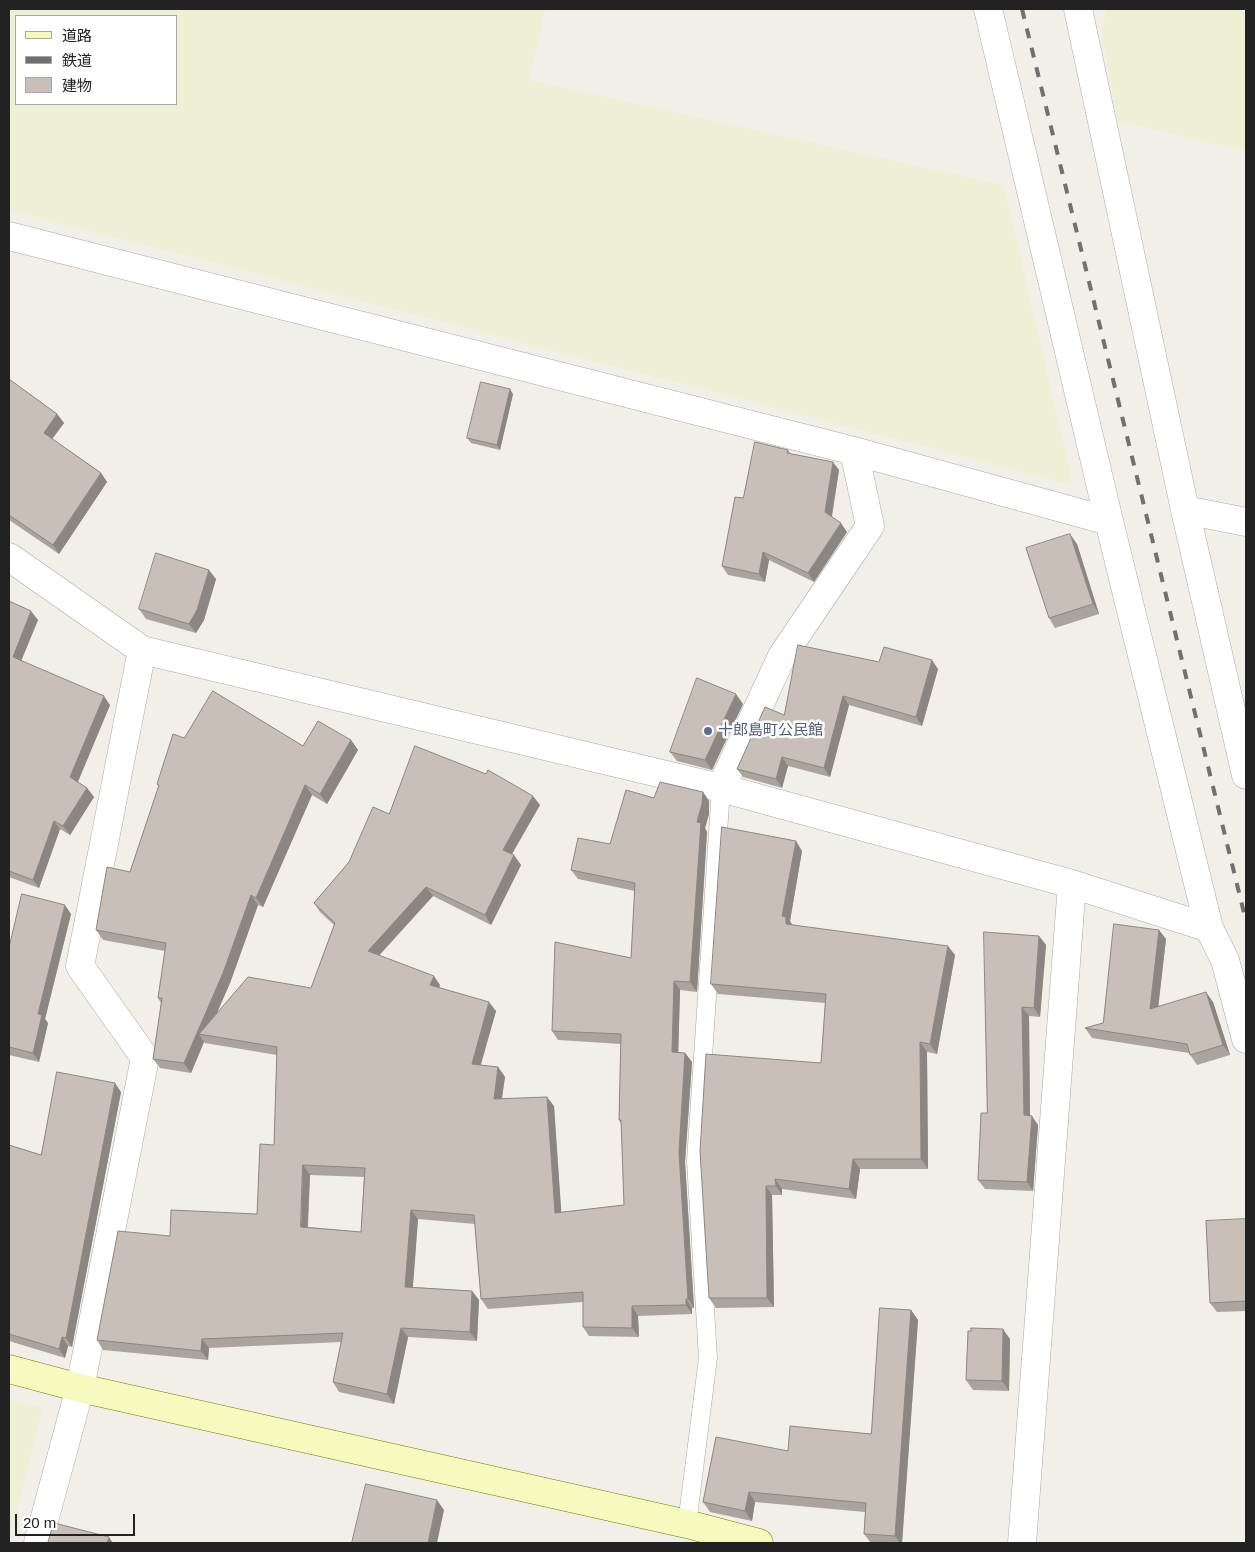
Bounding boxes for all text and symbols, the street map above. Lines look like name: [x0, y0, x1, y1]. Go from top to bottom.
legend: [15, 15, 178, 105]
text: 道路: [62, 27, 92, 44]
text: 鉄道: [62, 52, 92, 69]
text: 建物: [62, 77, 92, 94]
place label: 十郎島町公民館: [718, 722, 823, 740]
marker: 十郎島町公民館: [702, 725, 714, 737]
scale bar: [18, 1504, 138, 1536]
text: 20 m: [23, 1514, 56, 1531]

